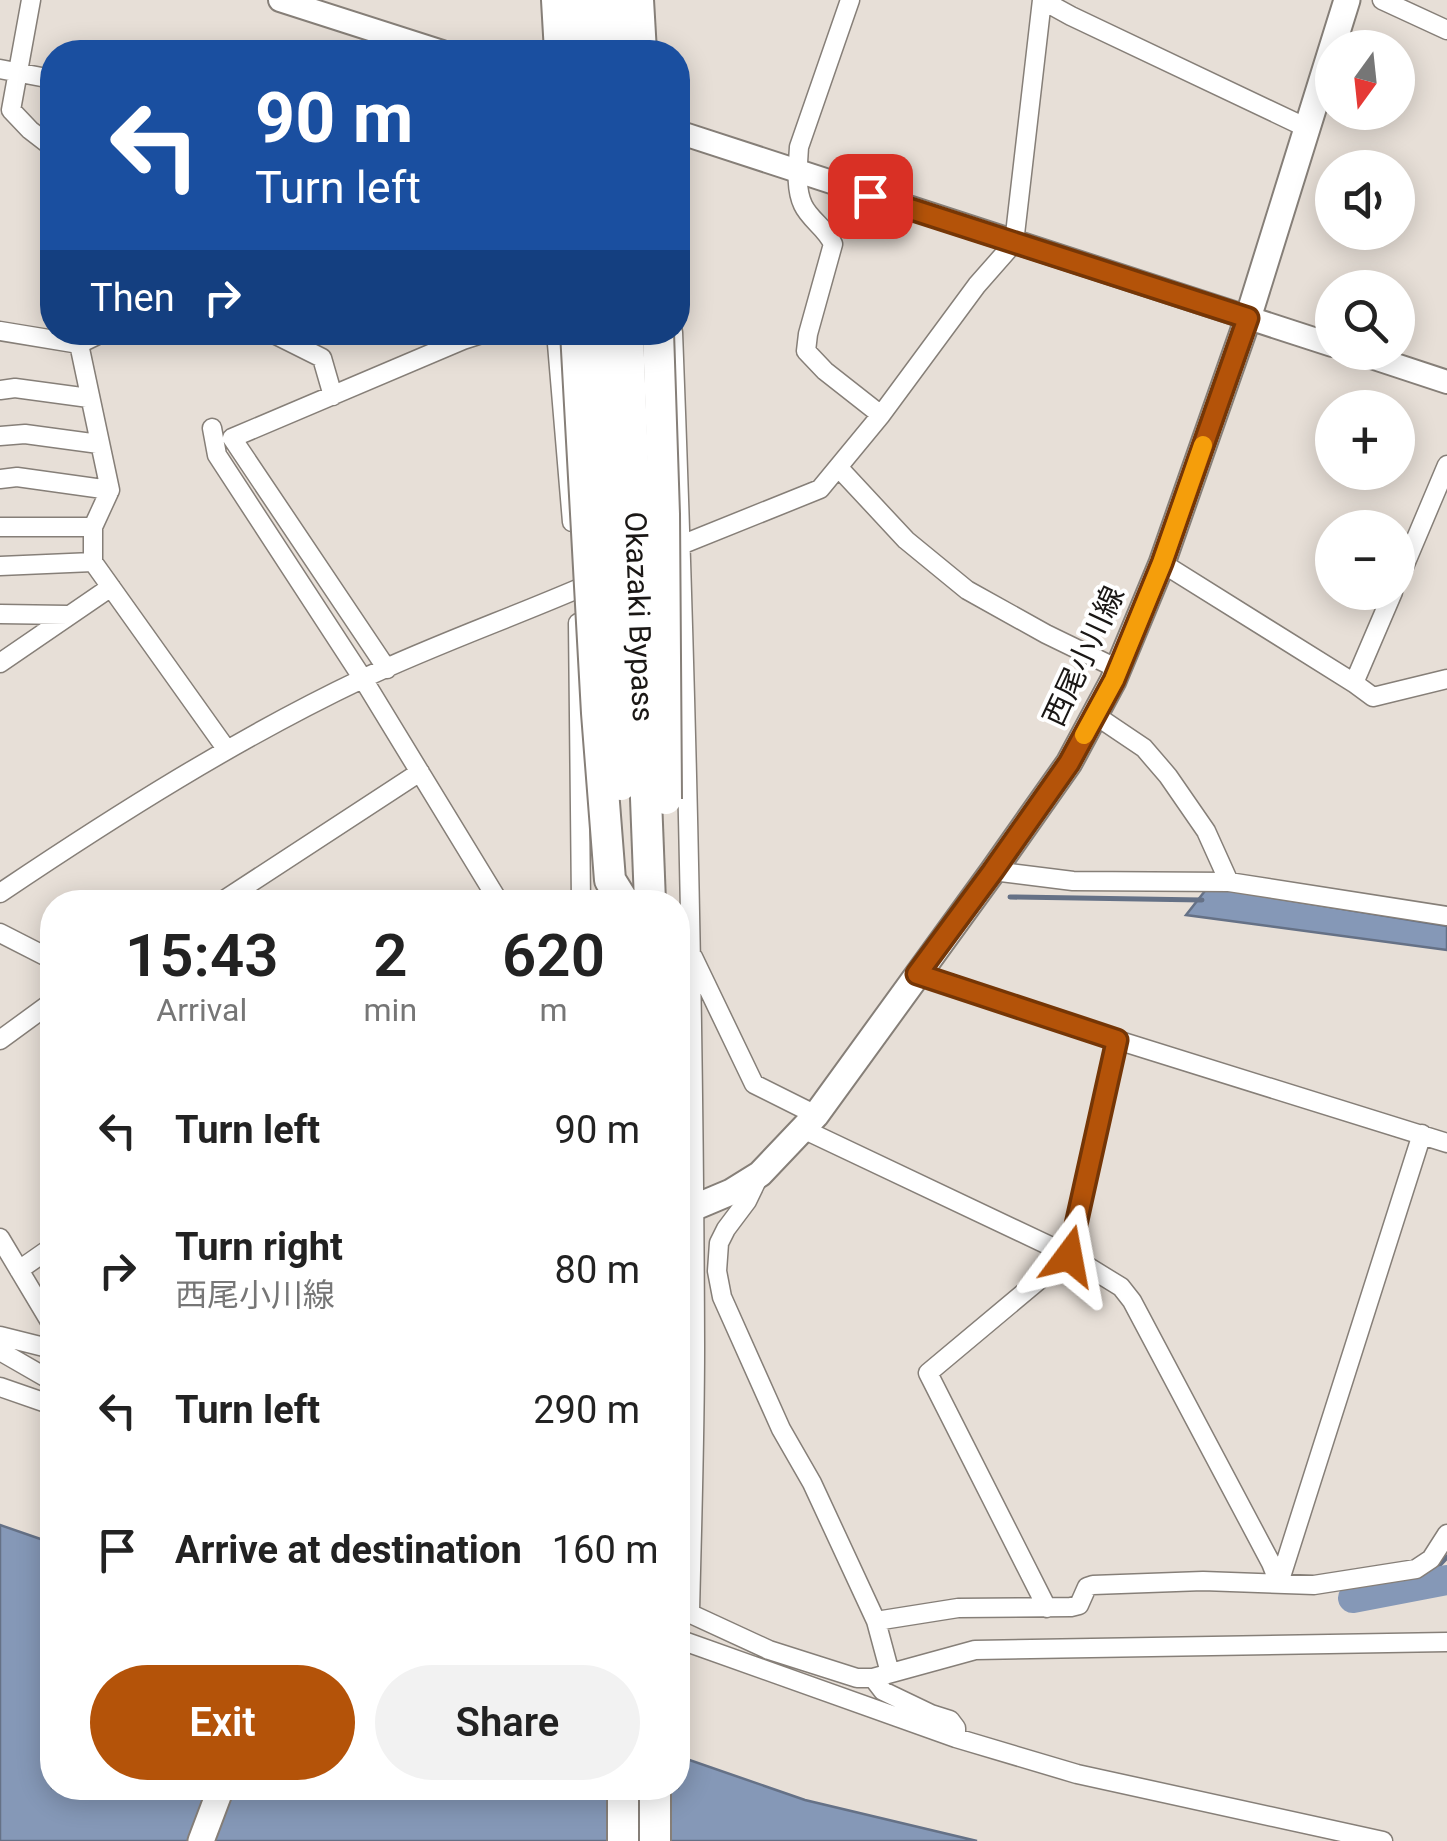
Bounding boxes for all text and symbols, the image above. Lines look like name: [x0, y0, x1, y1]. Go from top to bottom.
north arrow: [1315, 30, 1415, 130]
map controls: [1315, 30, 1415, 610]
text: 90 m: [255, 77, 413, 159]
icon: left: [90, 80, 220, 210]
button: sound: [1315, 150, 1415, 250]
pin: [828, 154, 913, 239]
text: Turn left: [255, 161, 421, 214]
icon: arrive: [843, 169, 898, 224]
icon: right: [195, 270, 250, 325]
button: search: [1315, 270, 1415, 370]
text: Then: [90, 276, 175, 320]
button: +: [1315, 390, 1415, 490]
button: −: [1315, 510, 1415, 610]
street label: Okazaki Bypass: [618, 511, 661, 723]
street label: 西尾小川線: [1036, 580, 1131, 731]
text: 15:43: [125, 920, 279, 991]
text: 2: [373, 920, 407, 991]
text: 620: [502, 920, 605, 991]
text: Arrival: [156, 991, 247, 1029]
text: min: [364, 991, 417, 1029]
text: m: [539, 991, 568, 1029]
icon: left: [90, 1103, 145, 1158]
text: Turn left: [175, 1108, 320, 1152]
text: 90 m: [555, 1108, 640, 1152]
position arrow: [1017, 1204, 1121, 1308]
text: Turn right: [175, 1225, 343, 1269]
icon: right: [90, 1243, 145, 1298]
text: 80 m: [555, 1248, 640, 1292]
text: 西尾小川線: [175, 1276, 335, 1314]
icon: left: [90, 1383, 145, 1438]
text: Turn left: [175, 1388, 320, 1432]
text: 290 m: [533, 1388, 640, 1432]
icon: arrive: [90, 1523, 145, 1578]
text: Arrive at destination: [175, 1528, 522, 1572]
text: 160 m: [552, 1528, 659, 1572]
button: Exit: [90, 1665, 355, 1780]
button: Share: [375, 1665, 640, 1780]

